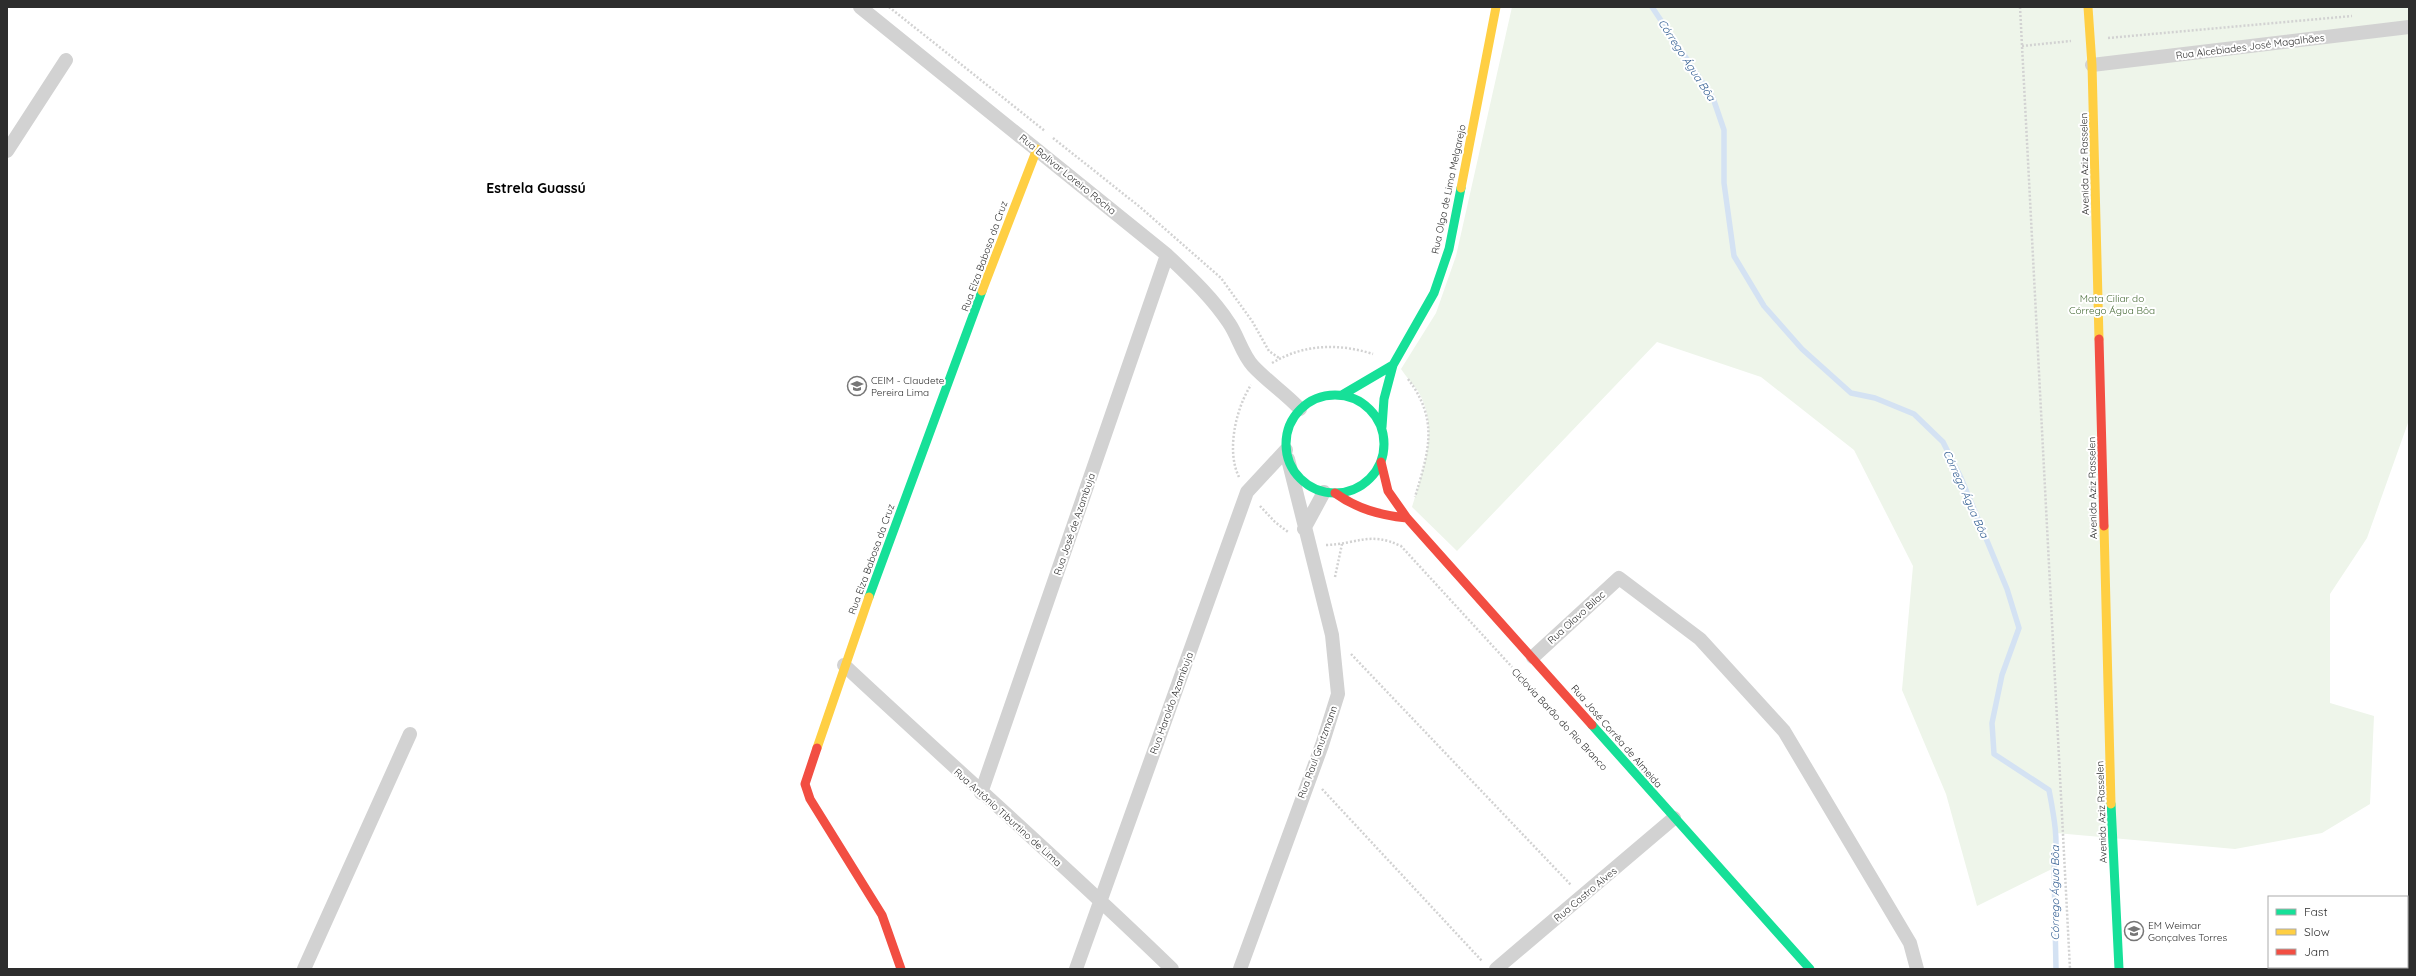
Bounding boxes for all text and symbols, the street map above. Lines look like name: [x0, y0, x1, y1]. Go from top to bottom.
water label: Córrego Água Bôa: [1655, 16, 1719, 105]
street label: Rua Alcebiades José Magalhães: [2175, 31, 2325, 62]
street label: Avenida Aziz Rasselen: [2077, 113, 2092, 215]
street label: Rua Olga de Lima Melgarejo: [1428, 123, 1469, 255]
street label: Rua Bolivar Loreiro Rocha: [1017, 131, 1119, 217]
district label: Estrela Guassú: [486, 179, 586, 197]
street label: Rua Elza Babosa da Cruz: [958, 199, 1011, 313]
park label: Mata Ciliar do Córrego Água Bôa: [2069, 292, 2155, 317]
place label: CEIM - Claudete Pereira Lima: [871, 374, 945, 399]
school or university icon: CEIM - Claudete Pereira Lima: [846, 375, 868, 397]
street label: Avenida Aziz Rasselen: [2085, 437, 2100, 539]
water label: Córrego Água Bôa: [1940, 448, 1992, 541]
street label: Rua José de Azambuja: [1051, 471, 1098, 577]
street label: Rua Elza Babosa da Cruz: [845, 502, 898, 616]
street label: Rua Olavo Bilac: [1545, 588, 1608, 647]
street label: Rua Haroldo Azambuja: [1147, 650, 1196, 756]
street label: Ciclovia Barão do Rio Branco: [1509, 665, 1610, 773]
street label: Rua José Corrêa de Almeida: [1568, 682, 1665, 791]
street label: Rua Raul Gnutzmann: [1295, 704, 1340, 800]
street label: Avenida Aziz Rasselen: [2093, 761, 2110, 863]
street label: Rua Antônio Tiburtino de Lima: [951, 766, 1064, 869]
water label: Córrego Água Bôa: [2048, 844, 2062, 940]
street label: Rua Castro Alves: [1551, 864, 1620, 925]
legend: [2268, 896, 2408, 968]
text: Fast: [2304, 904, 2328, 919]
place label: EM Weimar Gonçalves Torres: [2148, 919, 2227, 944]
school or university icon: EM Weimar Gonçalves Torres: [2123, 920, 2145, 942]
text: Slow: [2304, 924, 2330, 939]
text: Jam: [2304, 944, 2329, 959]

